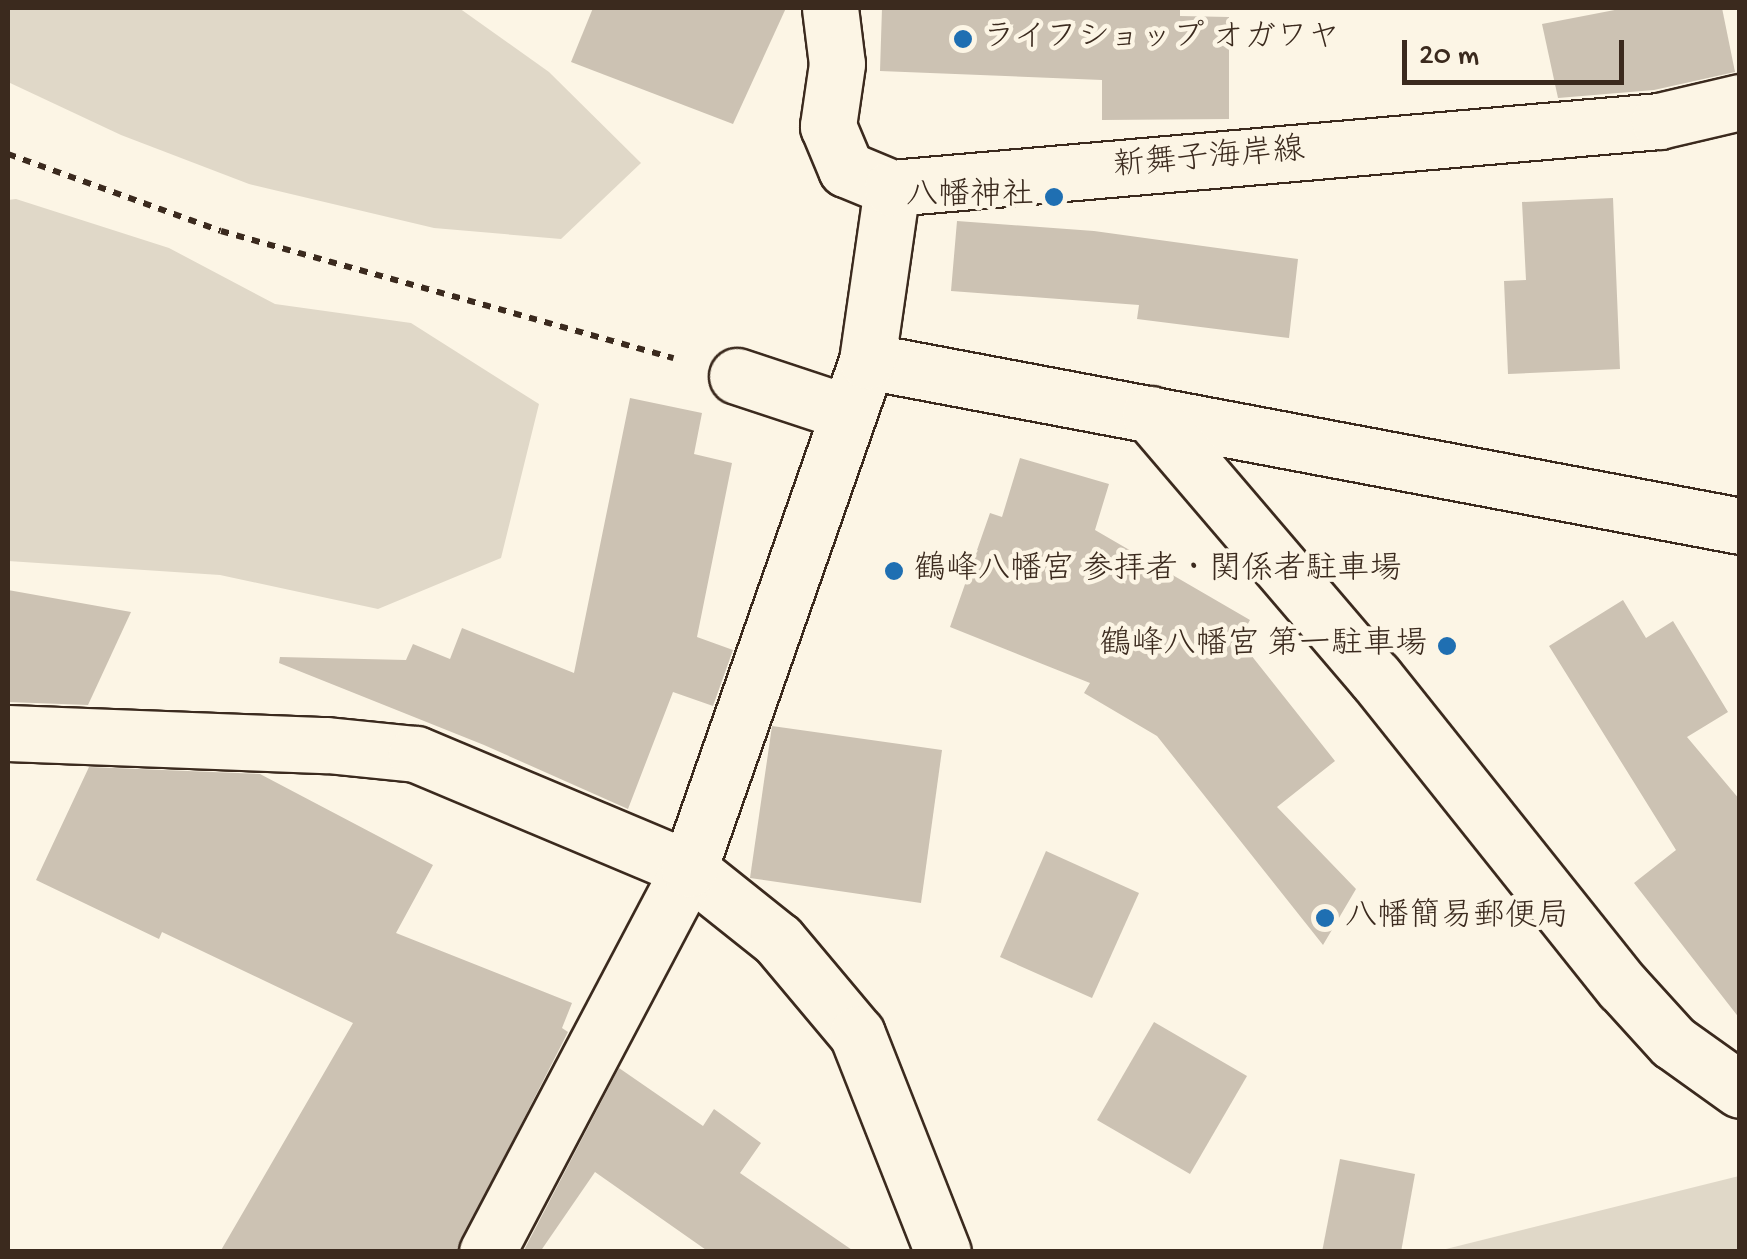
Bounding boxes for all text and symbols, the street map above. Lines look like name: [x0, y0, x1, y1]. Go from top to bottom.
place label: ライフショップ オガワヤ: [983, 20, 1343, 58]
scale bar: [1407, 20, 1630, 82]
marker: ライフショップ オガワヤ: [952, 28, 974, 50]
text: 20 m: [1419, 40, 1479, 75]
street label: 新舞子海岸線: [1112, 133, 1306, 187]
place label: 八幡神社: [906, 178, 1034, 216]
marker: 八幡神社: [1043, 186, 1065, 208]
place label: 鶴峰八幡宮 参拝者・関係者駐車場: [914, 552, 1402, 590]
marker: 鶴峰八幡宮 参拝者・関係者駐車場: [883, 560, 905, 582]
place label: 鶴峰八幡宮 第一駐車場: [1099, 627, 1427, 665]
marker: 鶴峰八幡宮 第一駐車場: [1436, 635, 1458, 657]
place label: 八幡簡易郵便局: [1345, 899, 1569, 937]
marker: 八幡簡易郵便局: [1314, 907, 1336, 929]

